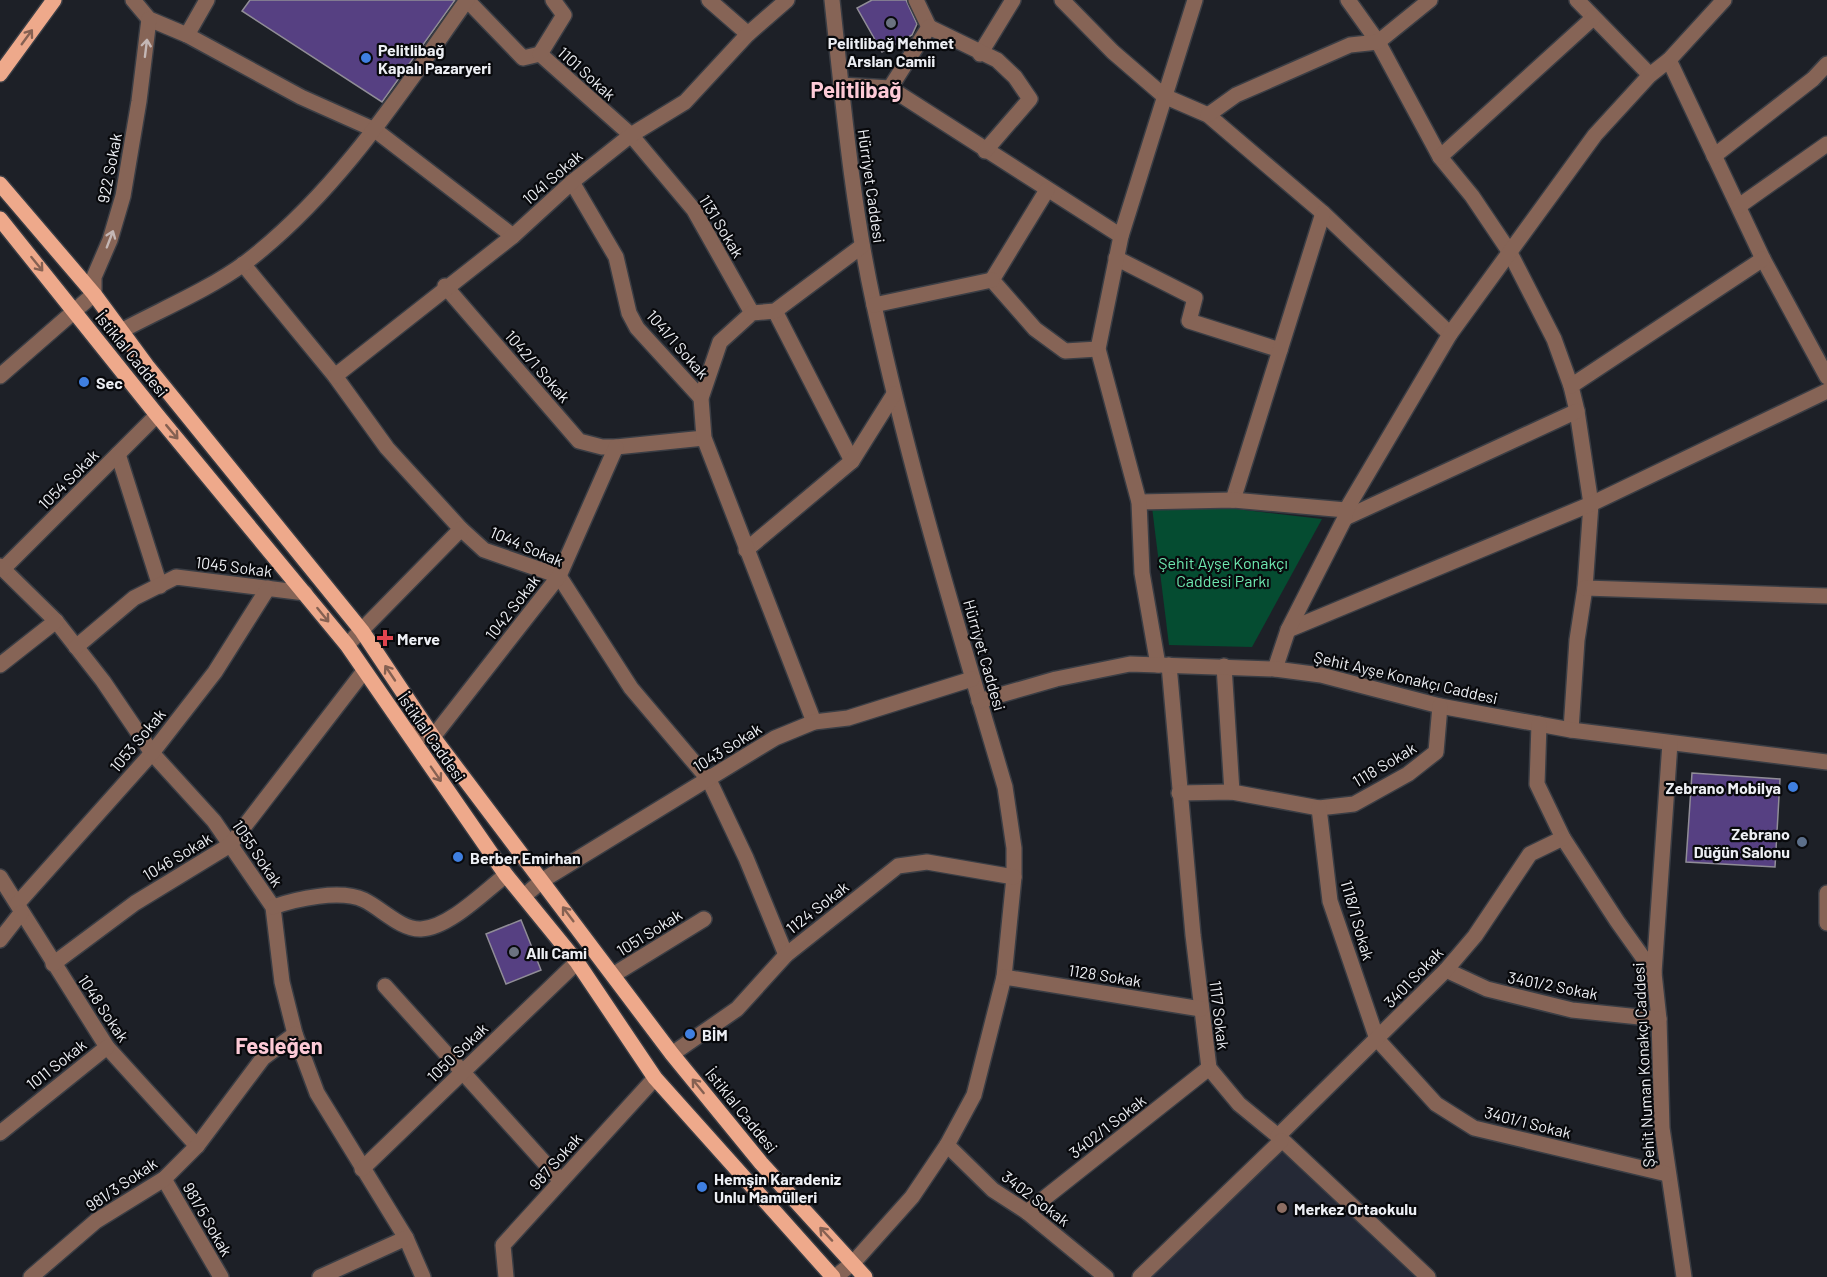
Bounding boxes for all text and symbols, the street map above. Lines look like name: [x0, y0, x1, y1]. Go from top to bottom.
marker: Pelitlibağ Mehmet Arslan Camii: [884, 16, 898, 30]
one-way arrow: [21, 29, 33, 45]
place label: Pelitlibağ Mehmet Arslan Camii: [828, 33, 954, 70]
one-way arrow: [140, 39, 151, 58]
place label: Pelitlibağ Kapalı Pazaryeri: [378, 40, 491, 77]
street label: 1101 Sokak: [554, 42, 620, 104]
marker: Pelitlibağ Kapalı Pazaryeri: [359, 51, 373, 65]
district label: Pelitlibağ: [810, 76, 902, 102]
street label: Hürriyet Caddesi: [855, 128, 889, 244]
street label: 922 Sokak: [93, 131, 125, 205]
street label: 1041 Sokak: [518, 146, 586, 208]
street label: 1131 Sokak: [696, 191, 748, 261]
one-way arrow: [105, 230, 116, 249]
one-way arrow: [30, 256, 44, 271]
street label: 1041/1 Sokak: [643, 306, 713, 382]
street label: İstiklal Caddesi: [92, 308, 172, 400]
street label: 1042/1 Sokak: [502, 326, 574, 406]
place label: Sec: [96, 373, 123, 392]
marker: Sec: [77, 375, 91, 389]
one-way arrow: [165, 424, 179, 439]
street label: 1054 Sokak: [34, 445, 102, 513]
street label: 1044 Sokak: [488, 522, 566, 570]
street label: 1045 Sokak: [195, 552, 273, 580]
park label: Şehit Ayşe Konakçı Caddesi Parkı: [1158, 553, 1288, 590]
street label: 1042 Sokak: [481, 571, 543, 643]
street label: Hürriyet Caddesi: [960, 597, 1010, 713]
one-way arrow: [316, 607, 330, 622]
place label: Merve: [397, 629, 440, 648]
marker: Merve: [378, 631, 392, 645]
street label: Şehit Ayşe Konakçı Caddesi: [1312, 647, 1500, 707]
one-way arrow: [384, 665, 396, 681]
street label: İstiklal Caddesi: [394, 689, 470, 785]
street label: 1053 Sokak: [105, 705, 169, 775]
street label: 1043 Sokak: [689, 719, 765, 775]
street label: 1118 Sokak: [1349, 738, 1419, 790]
one-way arrow: [430, 765, 442, 781]
place label: Zebrano Mobilya: [1666, 778, 1781, 797]
marker: Zebrano Mobilya: [1786, 780, 1800, 794]
street label: 1055 Sokak: [229, 816, 287, 890]
place label: Zebrano Düğün Salonu: [1694, 824, 1790, 861]
street label: 1046 Sokak: [139, 828, 215, 884]
marker: Zebrano Düğün Salonu: [1795, 835, 1809, 849]
place label: Berber Emirhan: [470, 848, 581, 867]
marker: Berber Emirhan: [451, 850, 465, 864]
street label: 1124 Sokak: [782, 877, 852, 937]
street label: 1118/1 Sokak: [1337, 878, 1379, 962]
street label: 1051 Sokak: [613, 905, 685, 959]
one-way arrow: [562, 907, 574, 923]
place label: Allı Cami: [526, 943, 587, 962]
street label: 3401 Sokak: [1380, 943, 1446, 1011]
marker: Allı Cami: [507, 945, 521, 959]
street label: 1128 Sokak: [1067, 960, 1143, 990]
street label: Şehit Numan Konakçı Caddesi: [1628, 962, 1658, 1168]
street label: 3401/2 Sokak: [1506, 967, 1600, 1003]
street label: 1048 Sokak: [75, 971, 133, 1045]
street label: 1117 Sokak: [1206, 979, 1234, 1051]
street label: 1050 Sokak: [423, 1018, 491, 1086]
place label: BİM: [702, 1025, 728, 1044]
marker: BİM: [683, 1027, 697, 1041]
district label: Fesleğen: [235, 1032, 323, 1058]
street label: 1011 Sokak: [22, 1035, 90, 1093]
street label: İstiklal Caddesi: [702, 1064, 782, 1156]
one-way arrow: [692, 1078, 705, 1094]
street label: 3402/1 Sokak: [1065, 1090, 1149, 1162]
street label: 3401/1 Sokak: [1483, 1102, 1573, 1142]
street label: 987 Sokak: [525, 1129, 585, 1193]
street label: 981/3 Sokak: [82, 1153, 160, 1215]
street label: 3402 Sokak: [998, 1166, 1074, 1230]
place label: Hemşin Karadeniz Unlu Mamülleri: [714, 1169, 841, 1206]
street label: 981/5 Sokak: [179, 1179, 237, 1259]
marker: Hemşin Karadeniz Unlu Mamülleri: [695, 1180, 709, 1194]
place label: Merkez Ortaokulu: [1294, 1199, 1417, 1218]
marker: Merkez Ortaokulu: [1275, 1201, 1289, 1215]
one-way arrow: [819, 1226, 833, 1241]

